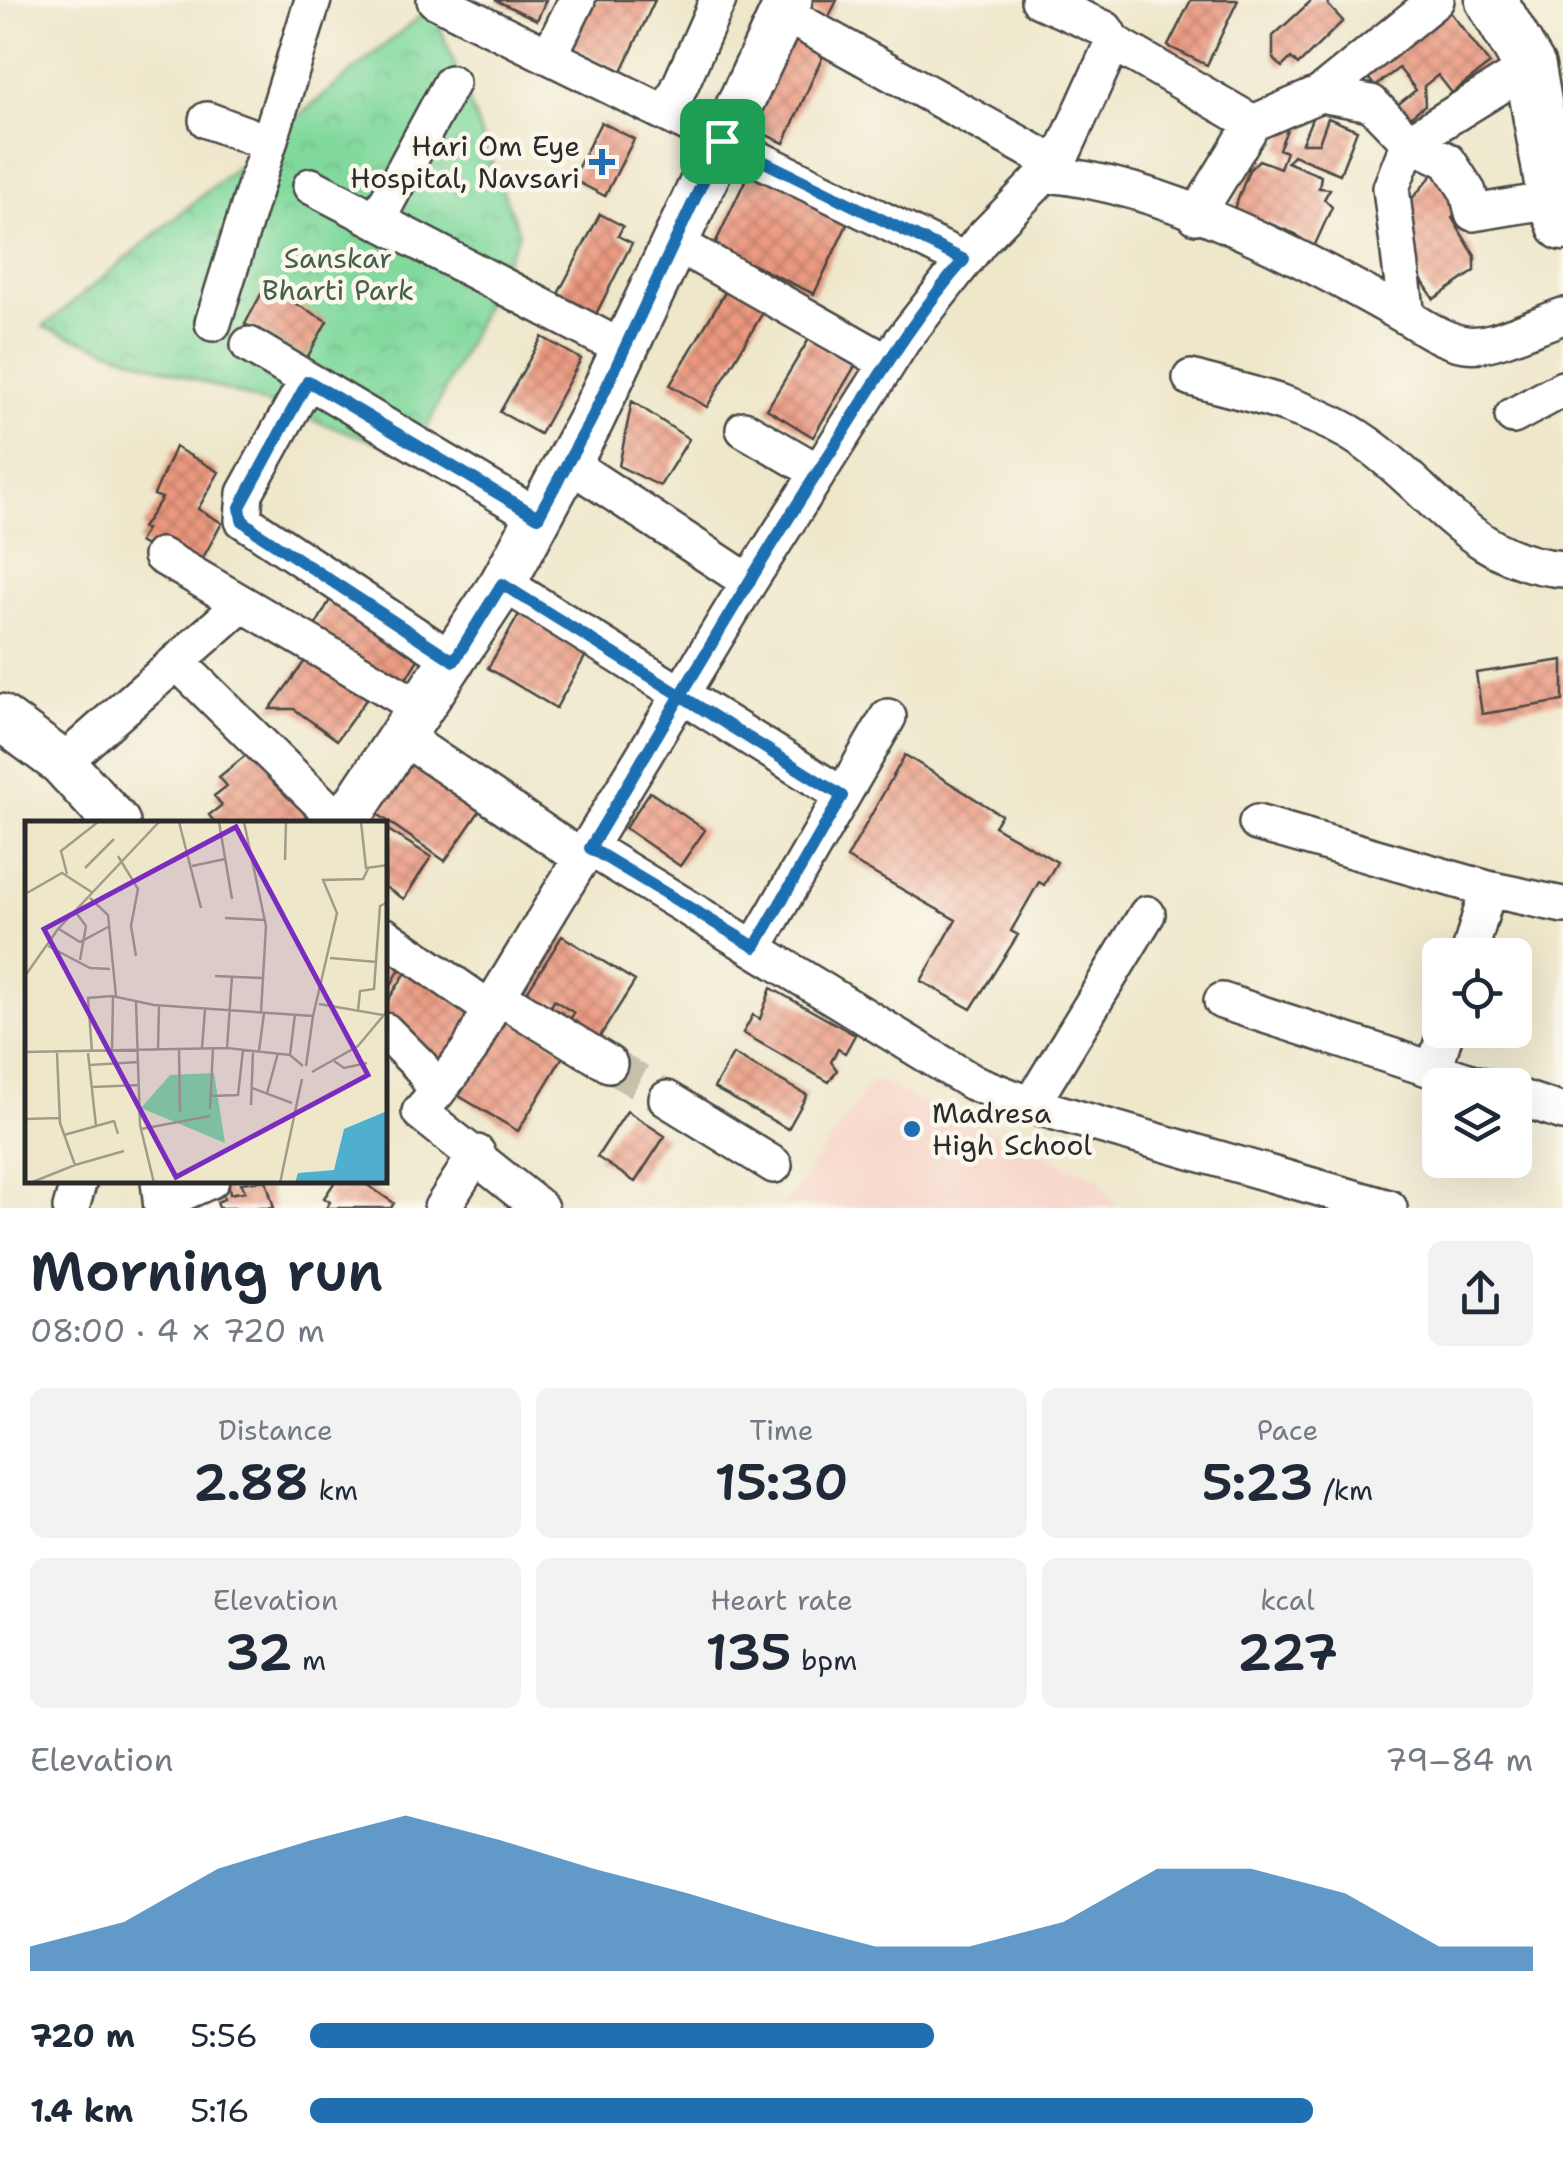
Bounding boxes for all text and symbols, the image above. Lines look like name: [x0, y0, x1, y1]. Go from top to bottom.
pin: [680, 99, 765, 184]
icon: arrive: [695, 114, 750, 169]
place label: Hari Om Eye Hospital, Navsari: [350, 127, 580, 197]
marker: Hari Om Eye Hospital, Navsari: [589, 149, 615, 175]
park label: Sanskar Bharti Park: [262, 239, 414, 309]
inset map: [25, 821, 388, 1183]
map controls: [1422, 938, 1532, 1178]
button: locate: [1422, 938, 1532, 1048]
button: layers: [1422, 1068, 1532, 1178]
place label: Madresa High School: [932, 1094, 1093, 1164]
marker: Madresa High School: [901, 1118, 923, 1140]
text: Morning run: [30, 1234, 383, 1308]
button: share: [1428, 1241, 1533, 1346]
text: 08:00 · 4 × 720 m: [30, 1309, 325, 1352]
text: Distance: [218, 1411, 333, 1449]
text: Time: [749, 1411, 814, 1449]
text: Pace: [1257, 1411, 1318, 1449]
text: 2.88: [193, 1449, 309, 1516]
text: 15:30: [714, 1449, 849, 1516]
text: 5:23: [1202, 1449, 1314, 1516]
text: km: [309, 1471, 358, 1509]
text: /km: [1314, 1471, 1373, 1509]
text: Elevation: [213, 1581, 338, 1619]
text: Heart rate: [710, 1581, 853, 1619]
text: kcal: [1260, 1581, 1315, 1619]
text: 32: [225, 1619, 293, 1686]
text: 135: [706, 1619, 792, 1686]
text: 227: [1237, 1619, 1338, 1686]
text: m: [293, 1641, 326, 1679]
text: bpm: [792, 1641, 857, 1679]
text: Elevation: [30, 1738, 173, 1781]
text: 79–84 m: [1385, 1738, 1533, 1781]
text: 720 m: [30, 2014, 135, 2057]
text: 5:56: [190, 2014, 258, 2057]
text: 1.4 km: [30, 2089, 133, 2132]
text: 5:16: [190, 2089, 250, 2132]

